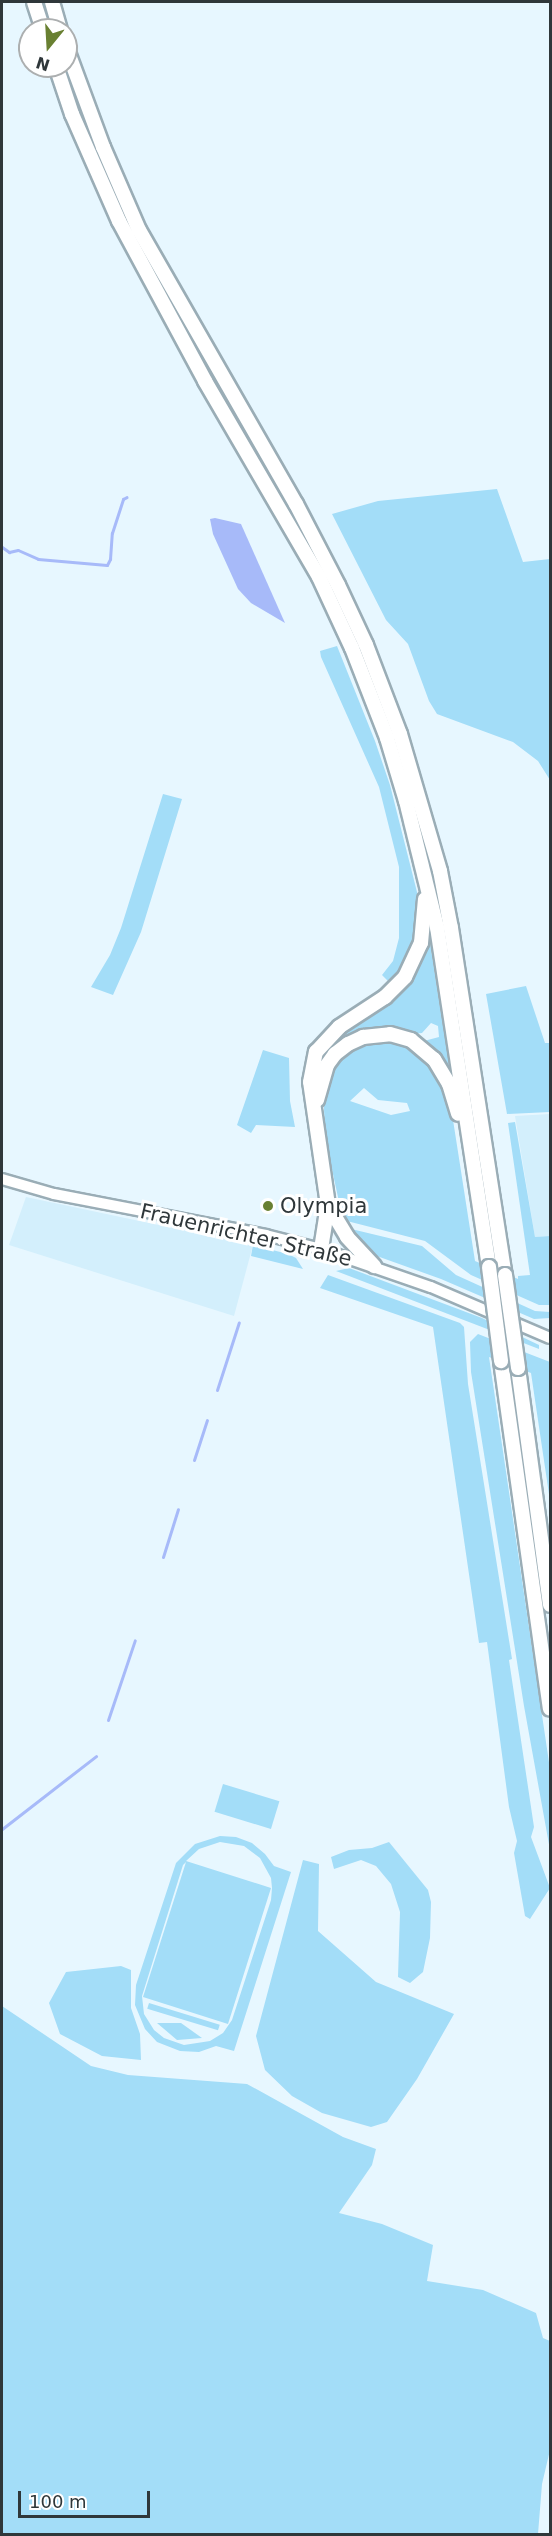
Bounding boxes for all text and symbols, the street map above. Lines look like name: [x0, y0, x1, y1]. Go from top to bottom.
north arrow: [18, 18, 78, 78]
text: N: [34, 53, 52, 75]
place label: Olympia: [280, 1193, 367, 1219]
street label: Frauenrichter Straße: [138, 1198, 354, 1272]
marker: Olympia: [261, 1199, 275, 1213]
scale bar: [21, 2479, 153, 2517]
text: 100 m: [29, 2491, 87, 2512]

